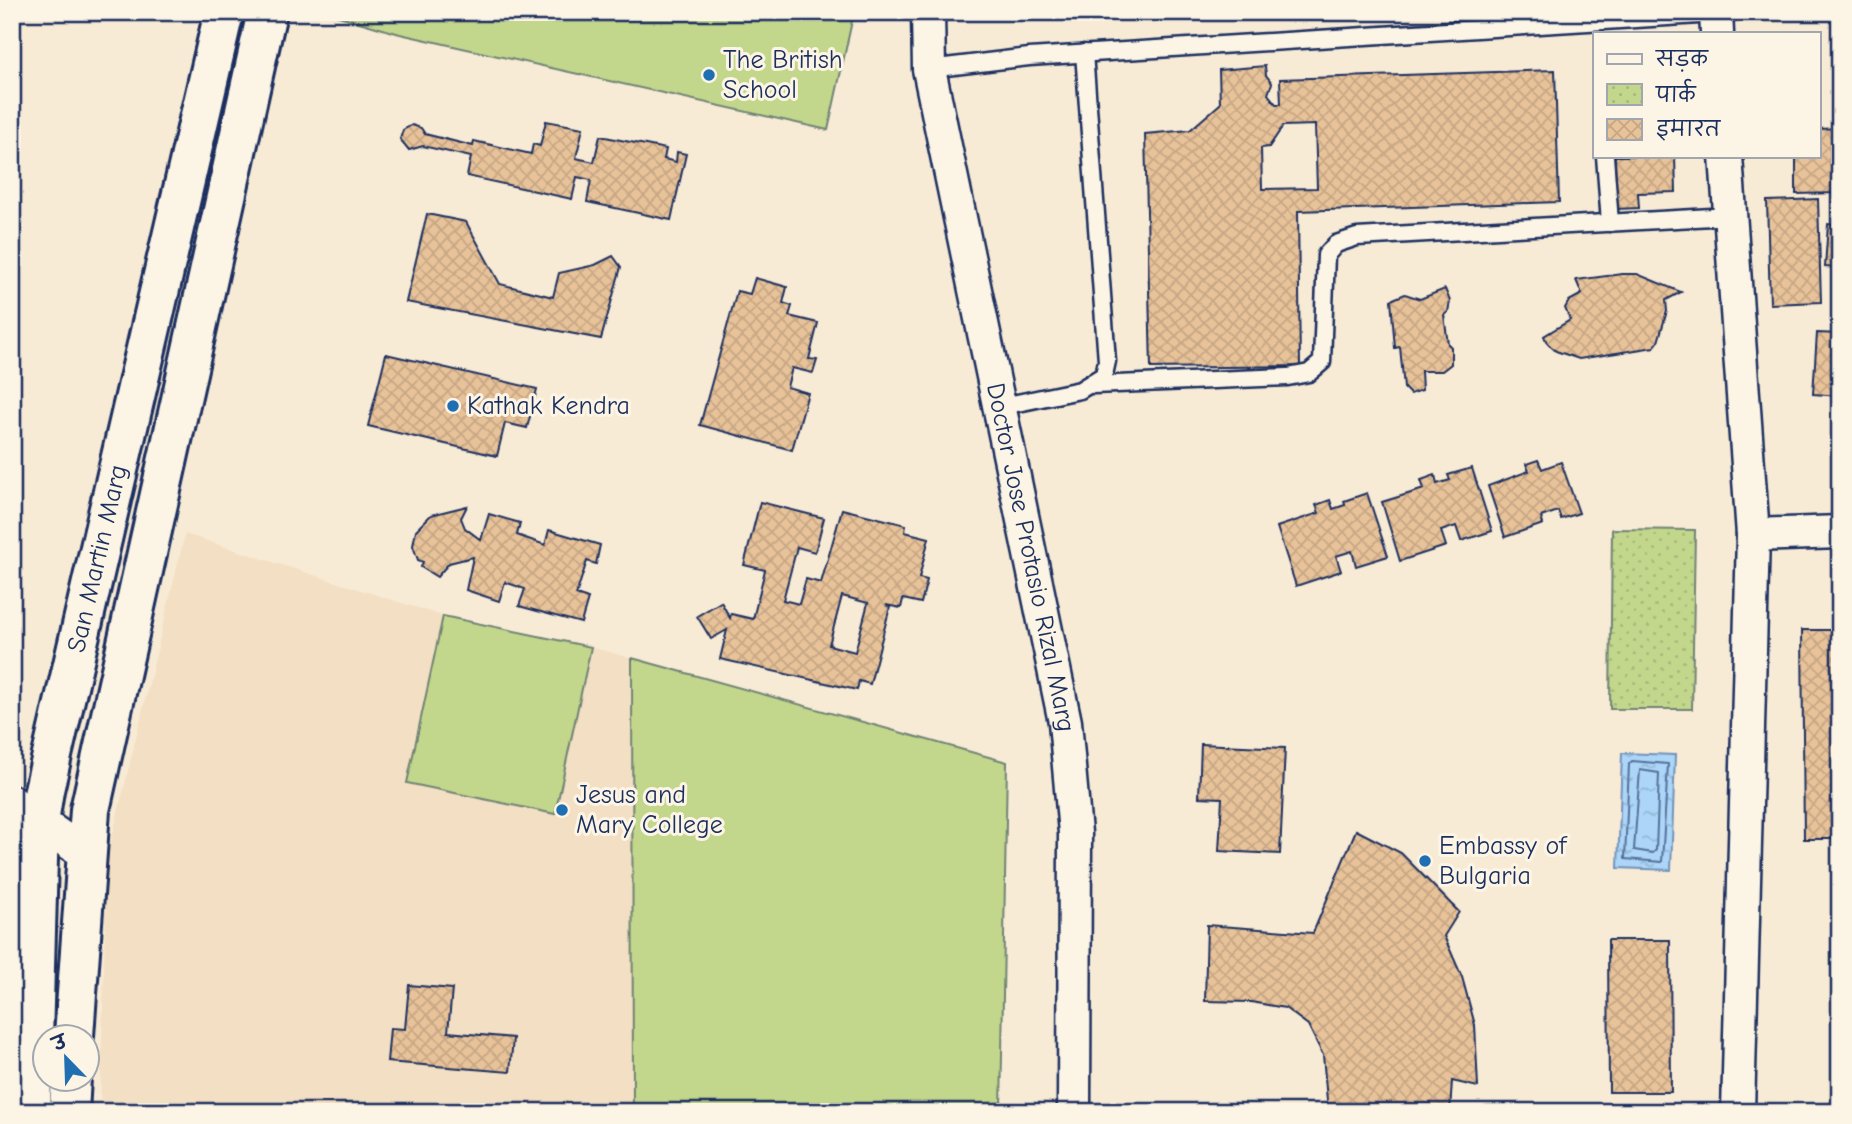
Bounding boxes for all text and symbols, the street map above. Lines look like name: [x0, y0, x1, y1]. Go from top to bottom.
legend: [1593, 32, 1820, 158]
place label: The British School: [723, 45, 843, 105]
text: सड़क: [1655, 47, 1709, 72]
marker: The British School: [701, 67, 717, 83]
text: पार्क: [1655, 78, 1697, 107]
text: इमारत: [1656, 117, 1722, 141]
street label: Doctor Jose Protasio Rizal Marg: [980, 380, 1081, 733]
place label: Kathak Kendra: [467, 391, 630, 421]
marker: Kathak Kendra: [445, 398, 461, 414]
street label: San Martin Marg: [61, 462, 134, 655]
place label: Jesus and Mary College: [576, 780, 723, 840]
marker: Jesus and Mary College: [554, 802, 570, 818]
place label: Embassy of Bulgaria: [1439, 831, 1568, 891]
marker: Embassy of Bulgaria: [1417, 853, 1433, 869]
north arrow: [32, 1023, 102, 1092]
text: उ: [48, 1030, 72, 1057]

